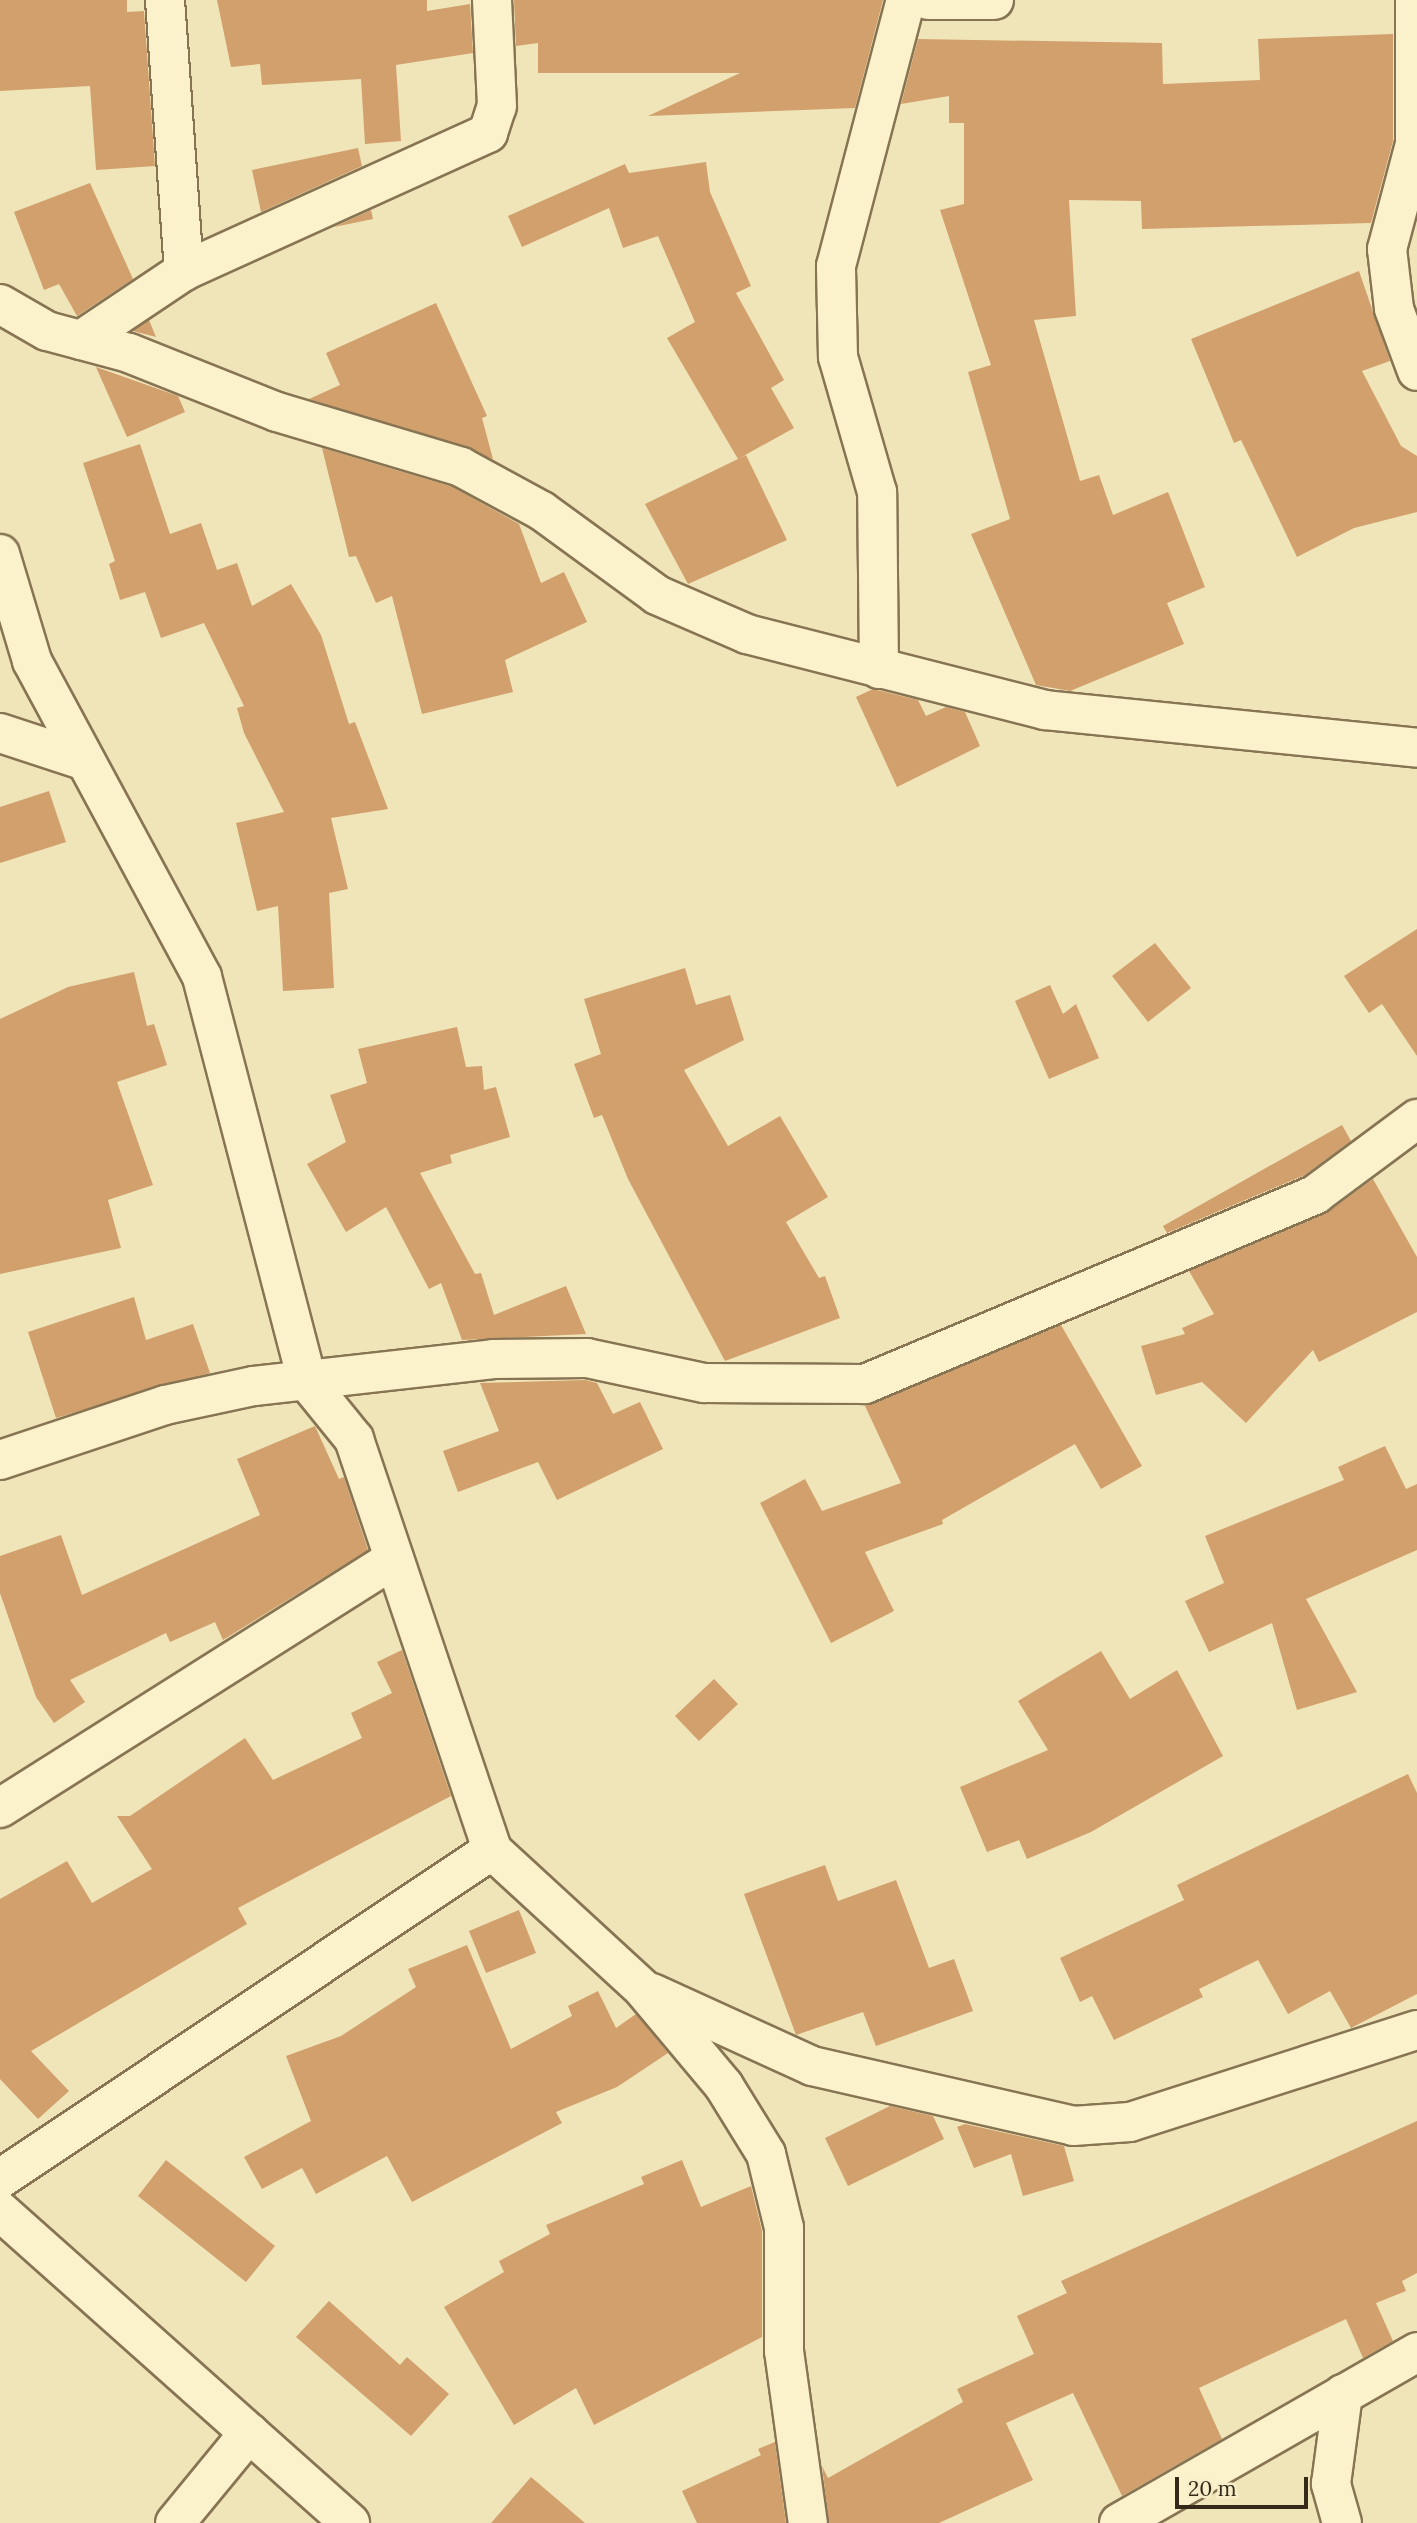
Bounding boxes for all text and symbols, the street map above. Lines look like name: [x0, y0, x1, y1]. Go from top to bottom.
scale bar: [1179, 2464, 1312, 2508]
text: 20 m: [1188, 2475, 1237, 2502]

